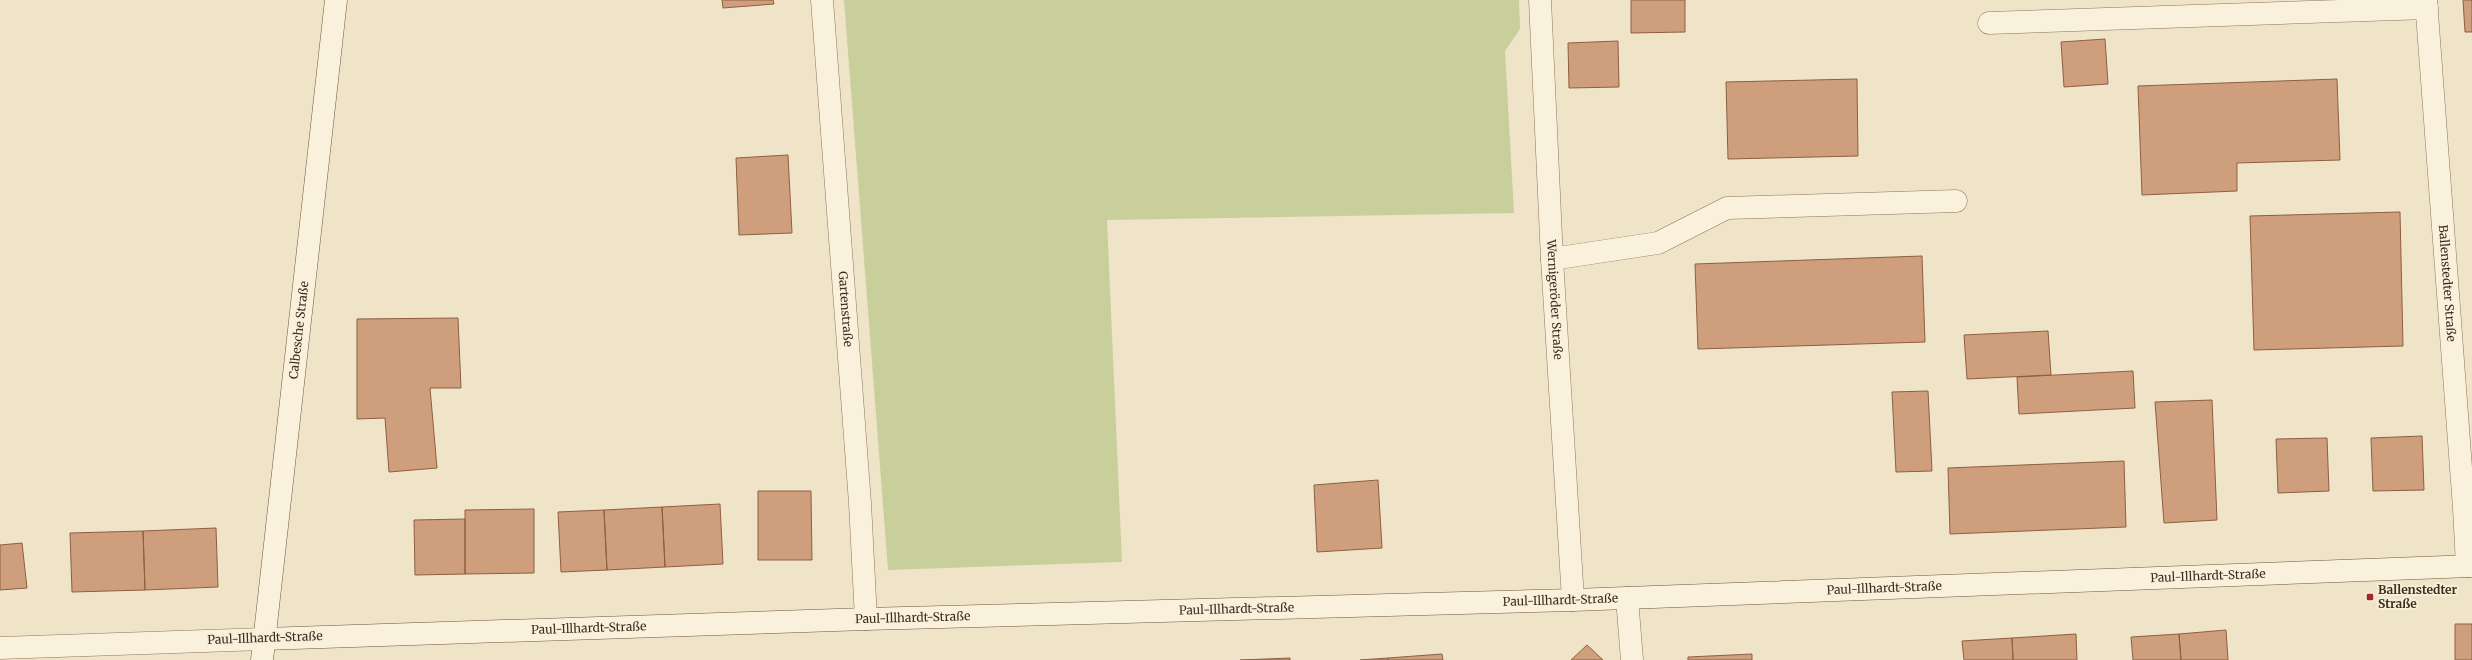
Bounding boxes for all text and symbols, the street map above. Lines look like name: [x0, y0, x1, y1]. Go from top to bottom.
street label: Ballenstedter Straße: [2436, 224, 2460, 342]
street label: Wernigeröder Straße: [1544, 238, 1566, 360]
street label: Gartenstraße: [836, 271, 856, 347]
street label: Calbesche Straße: [286, 280, 311, 380]
street label: Paul-Illhardt-Straße: [2150, 566, 2266, 585]
street label: Paul-Illhardt-Straße: [1826, 578, 1942, 597]
place label: Ballenstedter Straße: [2378, 582, 2458, 611]
street label: Paul-Illhardt-Straße: [1503, 590, 1618, 609]
marker: Ballenstedter Straße: [2365, 592, 2375, 602]
street label: Paul-Illhardt-Straße: [1179, 599, 1294, 618]
street label: Paul-Illhardt-Straße: [855, 608, 970, 626]
street label: Paul-Illhardt-Straße: [531, 618, 647, 637]
street label: Paul-Illhardt-Straße: [207, 628, 323, 647]

